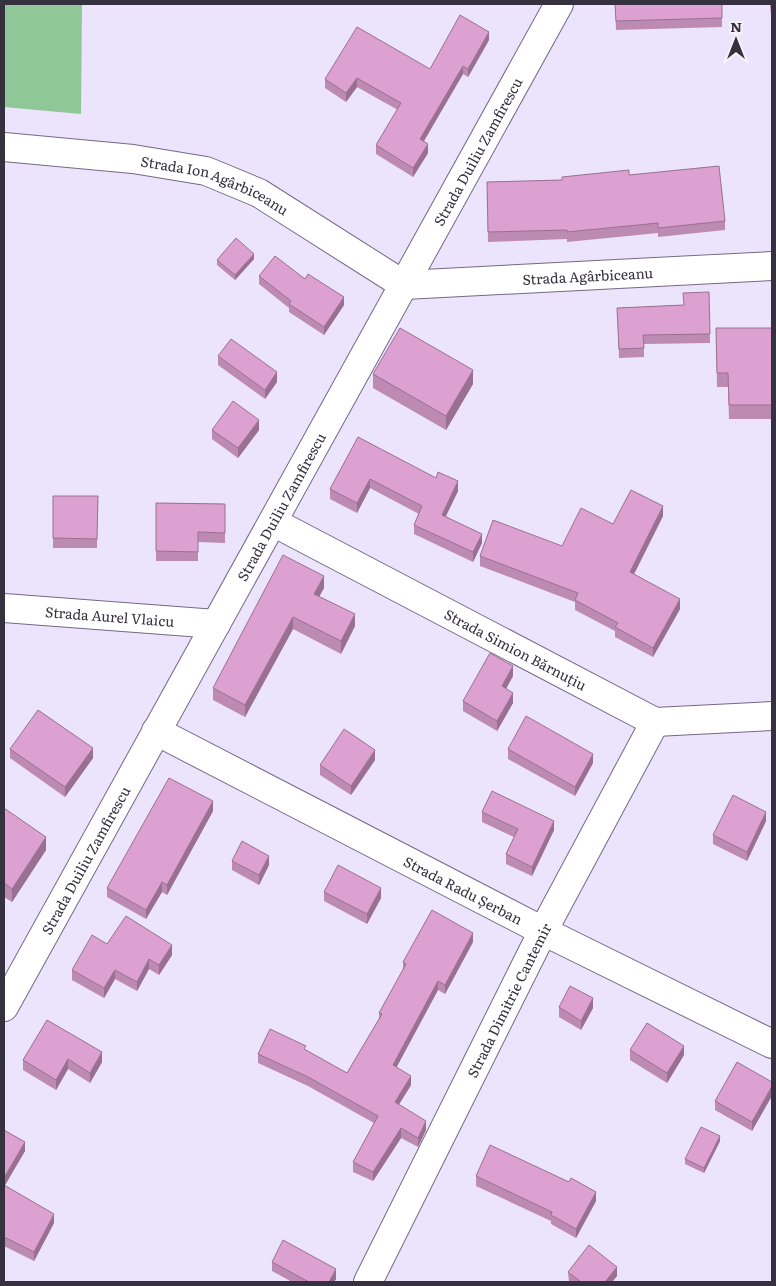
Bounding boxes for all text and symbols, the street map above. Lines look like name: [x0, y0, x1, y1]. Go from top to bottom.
north arrow: [711, 15, 761, 65]
text: N: [730, 16, 742, 36]
street label: Strada Duiliu Zamfirescu: [428, 73, 527, 229]
street label: Strada Ion Agârbiceanu: [139, 150, 293, 219]
street label: Strada Agârbiceanu: [522, 262, 654, 289]
street label: Strada Duiliu Zamfirescu: [232, 429, 330, 584]
street label: Strada Aurel Vlaicu: [44, 601, 175, 631]
street label: Strada Simion Bărnuțiu: [441, 604, 590, 695]
street label: Strada Duiliu Zamfirescu: [36, 782, 135, 938]
street label: Strada Radu Șerban: [401, 851, 526, 929]
street label: Strada Dimitrie Cantemir: [462, 919, 556, 1081]

